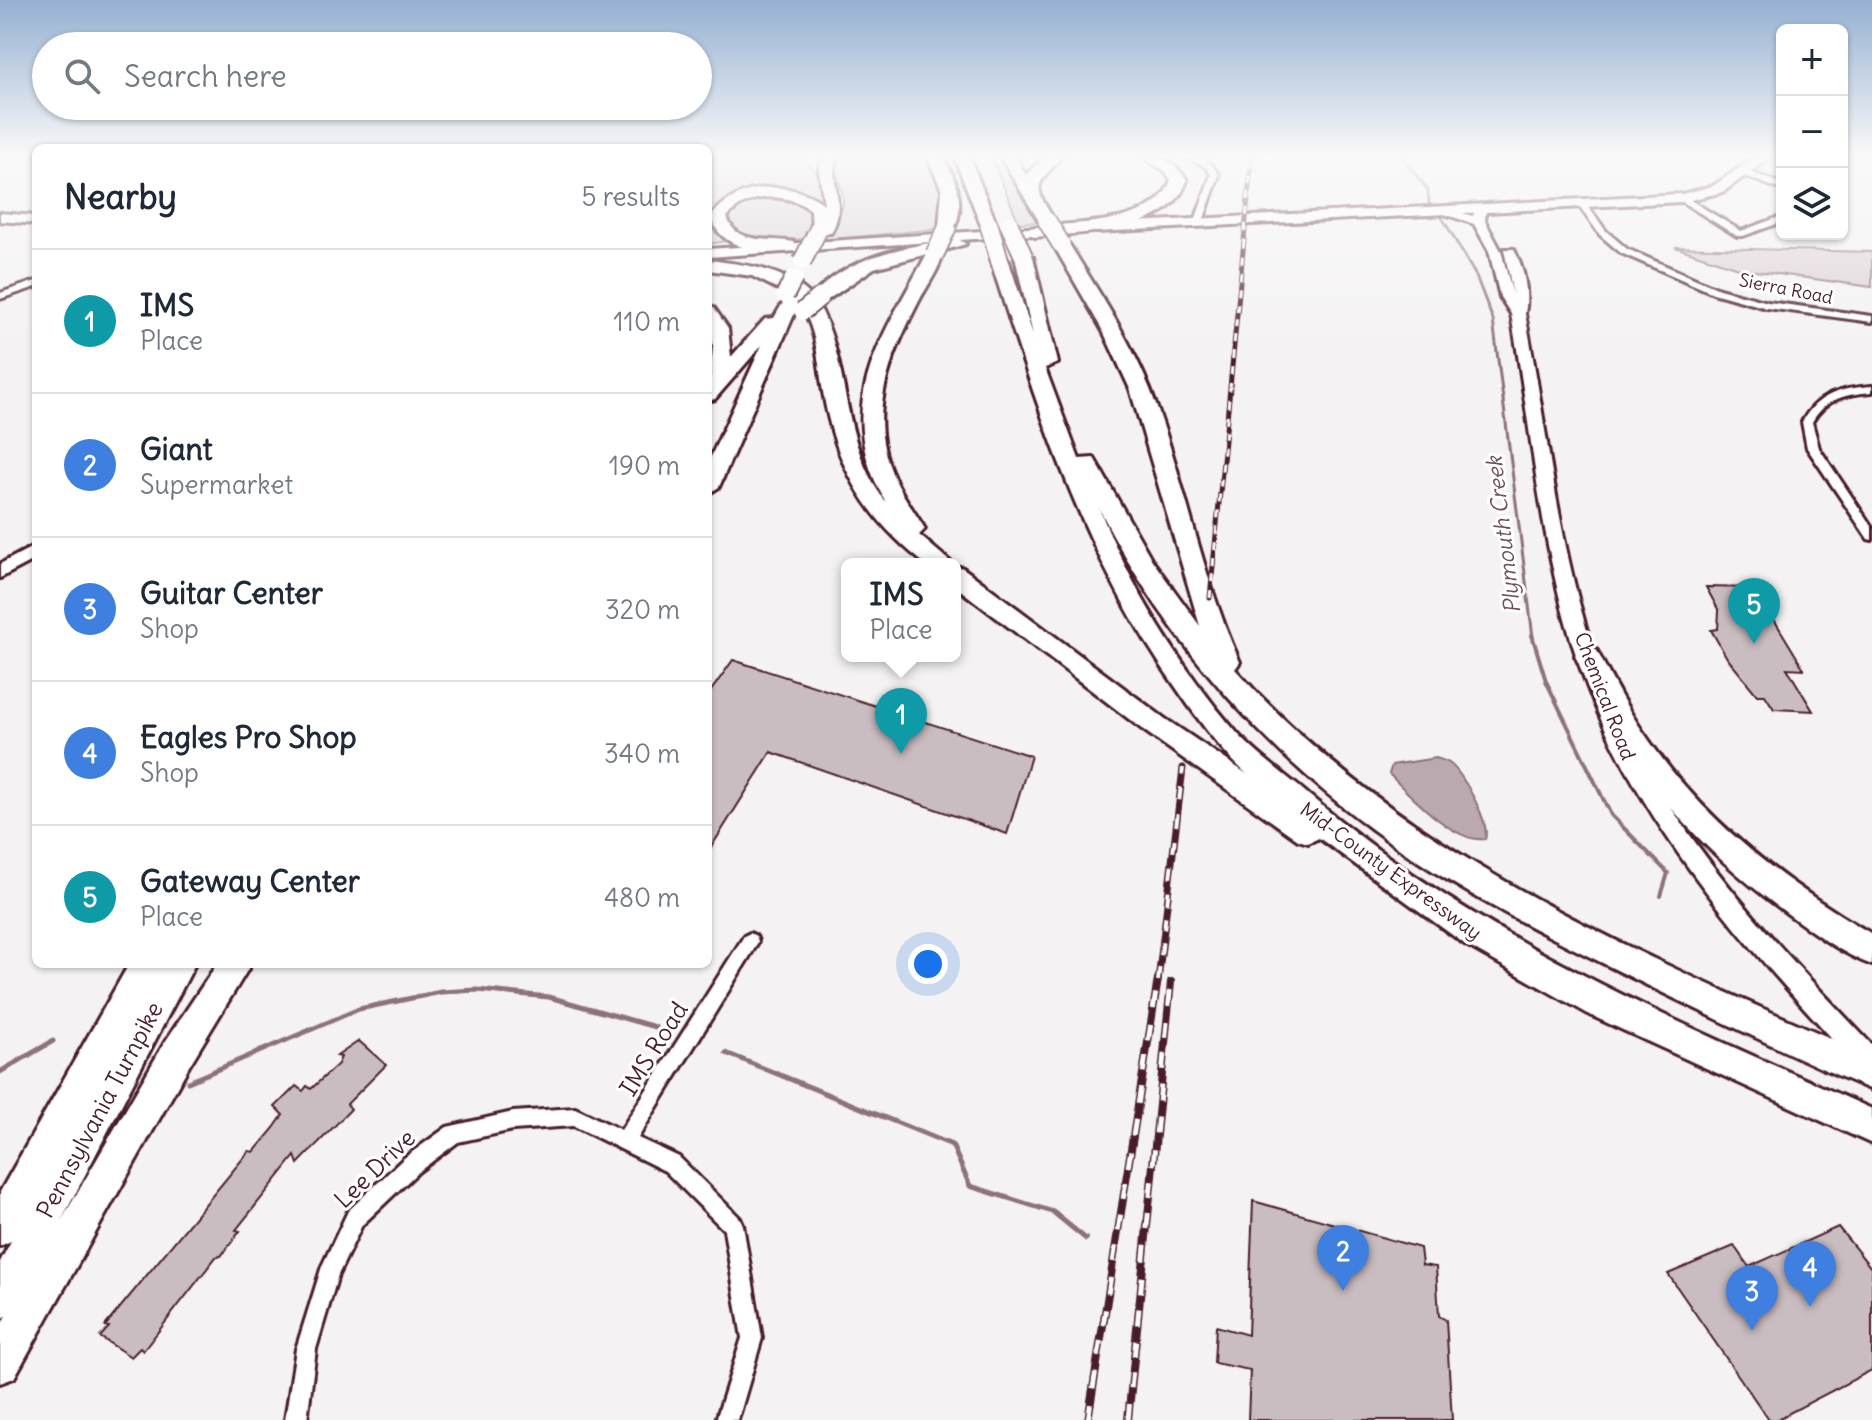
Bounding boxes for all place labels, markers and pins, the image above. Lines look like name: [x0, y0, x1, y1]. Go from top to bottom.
pin: 5: [1728, 578, 1780, 644]
pin: 1: [875, 688, 927, 754]
pin: 2: [1317, 1225, 1369, 1291]
pin: 4: [1784, 1241, 1836, 1307]
pin: 3: [1726, 1265, 1778, 1331]

